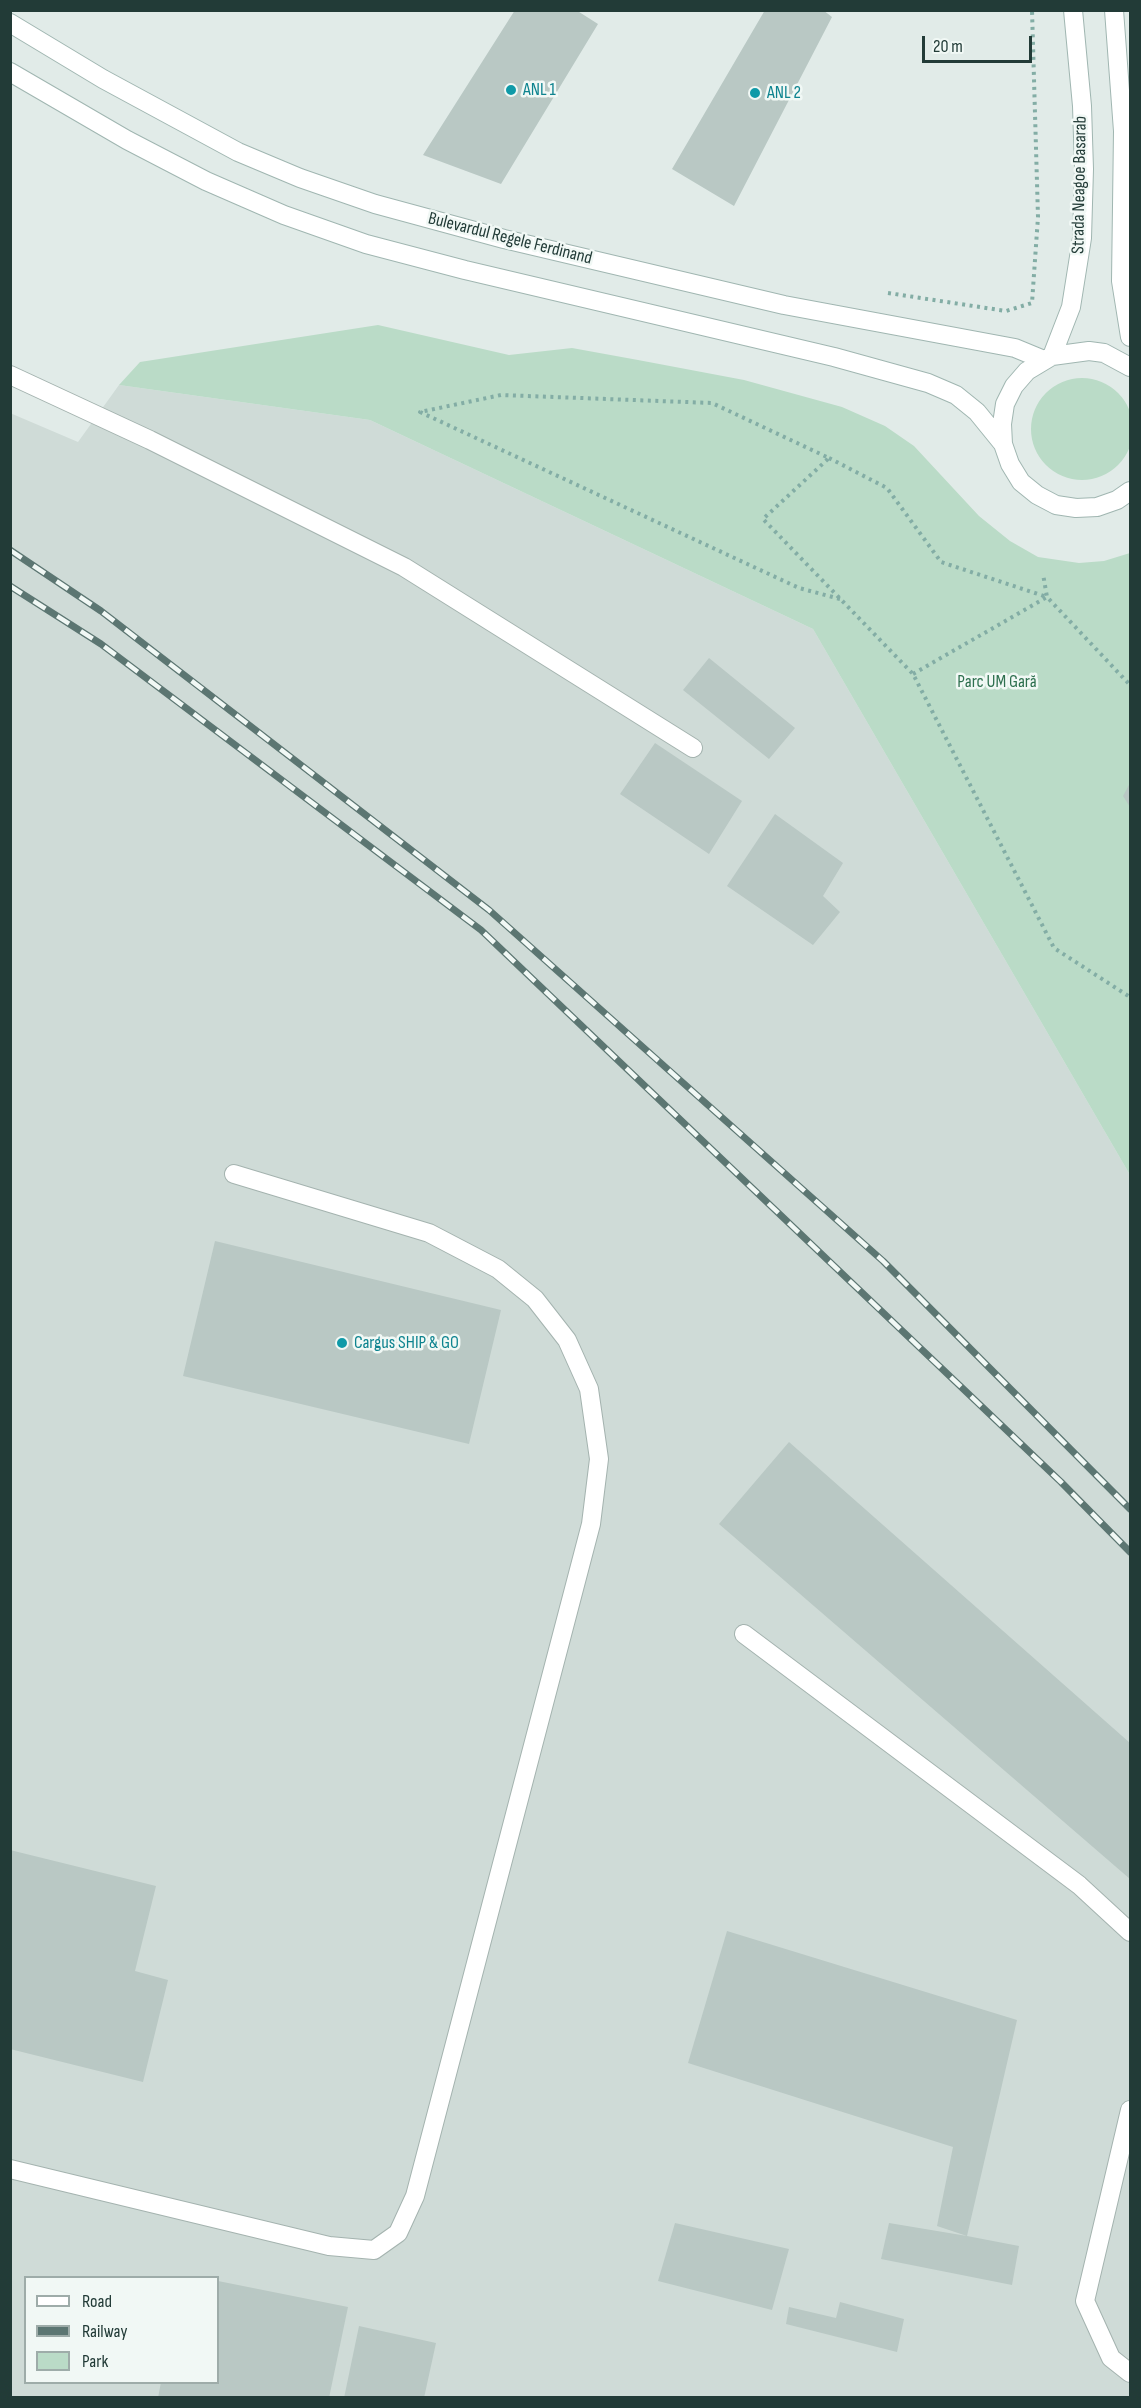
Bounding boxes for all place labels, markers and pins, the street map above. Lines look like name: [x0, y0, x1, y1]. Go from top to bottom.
place label: ANL 1: [523, 79, 556, 101]
place label: ANL 2: [767, 82, 801, 104]
marker: ANL 1: [504, 83, 518, 97]
marker: ANL 2: [748, 86, 762, 100]
place label: Cargus SHIP & GO: [354, 1332, 459, 1354]
marker: Cargus SHIP & GO: [335, 1336, 349, 1350]

